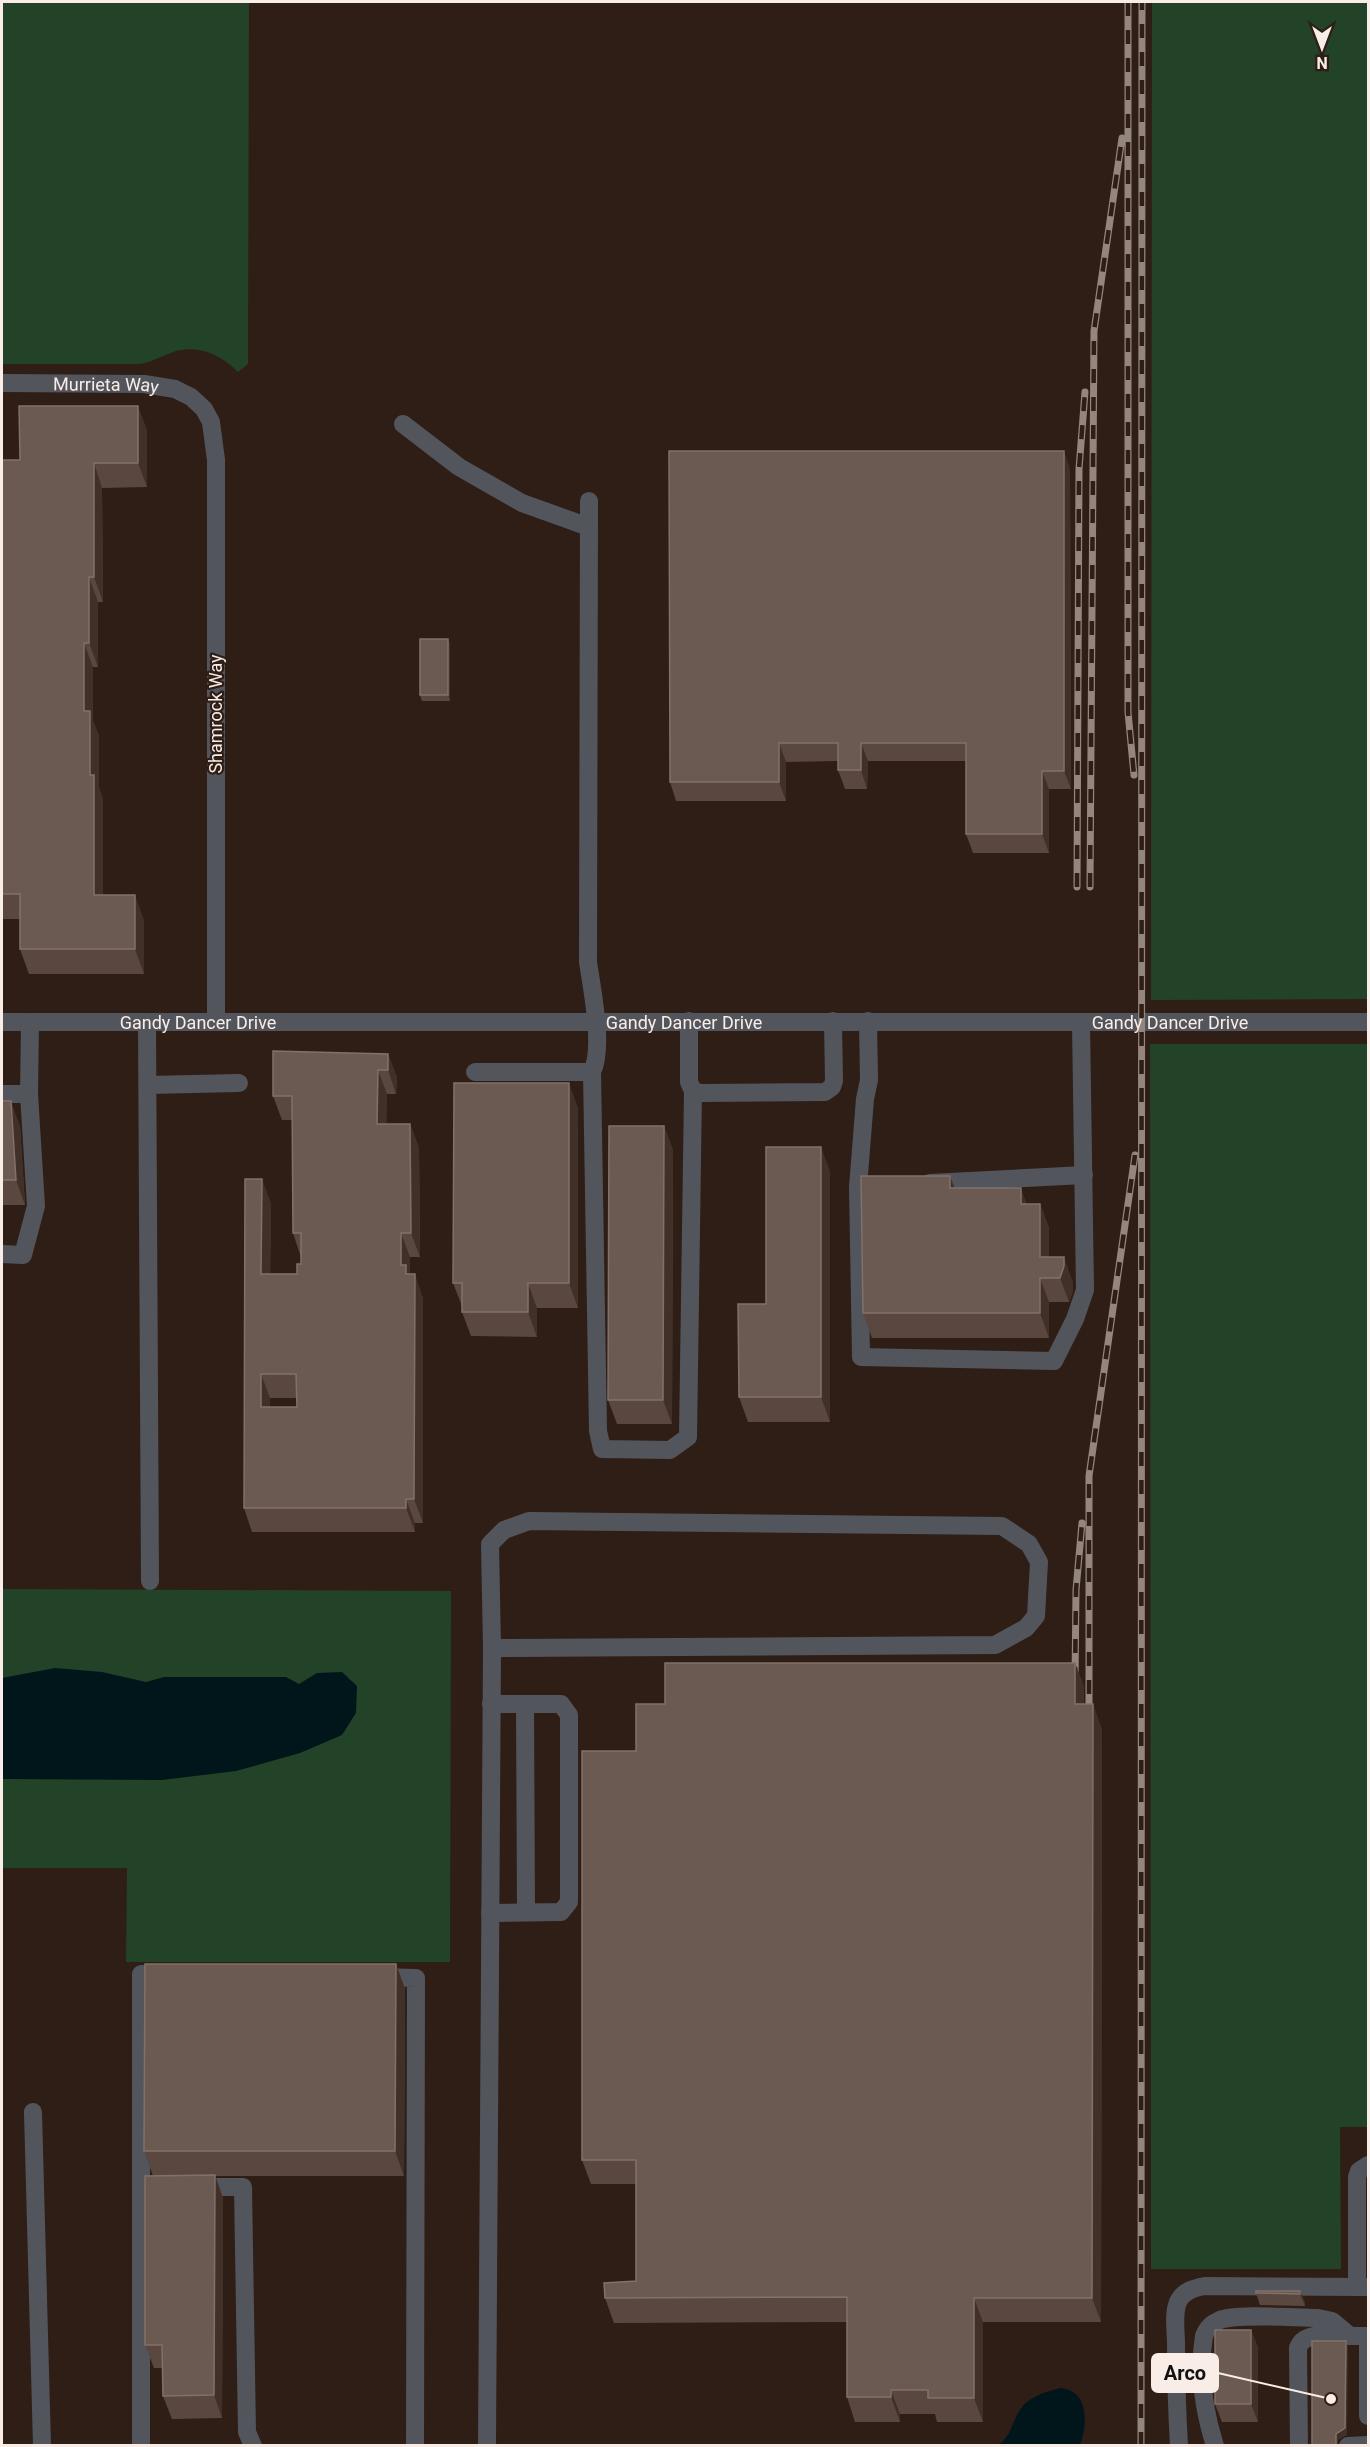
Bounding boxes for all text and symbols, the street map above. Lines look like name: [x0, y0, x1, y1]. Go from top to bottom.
north arrow: [1292, 18, 1352, 78]
text: N: [1316, 53, 1328, 72]
street label: Murrieta Way: [53, 373, 161, 397]
street label: Shamrock Way: [205, 654, 226, 774]
street label: Gandy Dancer Drive: [120, 1012, 276, 1033]
street label: Gandy Dancer Drive: [606, 1012, 762, 1033]
street label: Gandy Dancer Drive: [1092, 1012, 1248, 1033]
callout: Arco: [1152, 2354, 1218, 2392]
text: Arco: [1164, 2361, 1206, 2385]

